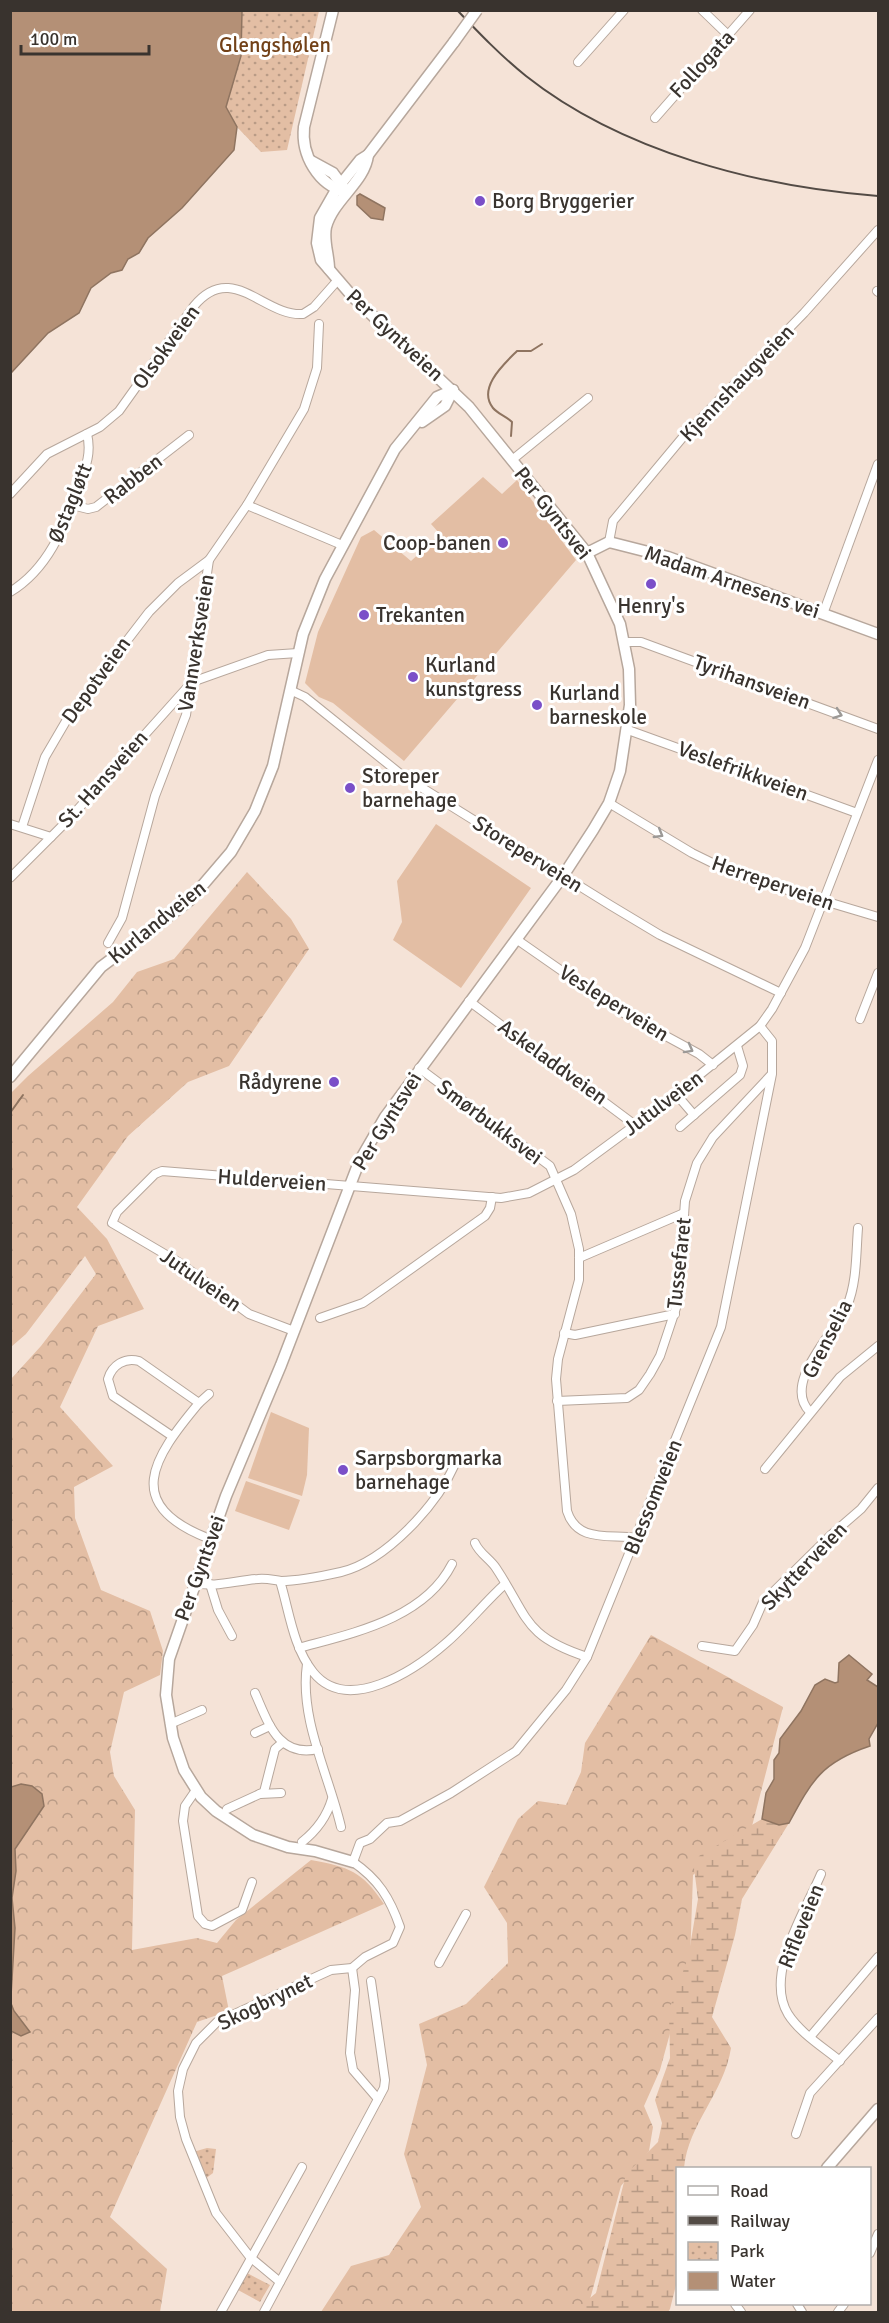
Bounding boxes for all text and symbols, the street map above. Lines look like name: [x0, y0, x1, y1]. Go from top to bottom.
scale bar: [21, 18, 148, 56]
street label: Follogata: [664, 25, 740, 103]
text: 100 m: [30, 28, 77, 50]
park label: Glengshølen: [219, 32, 331, 58]
place label: Borg Bryggerier: [492, 188, 634, 214]
marker: Borg Bryggerier: [473, 194, 487, 208]
street label: Per Gyntveien: [341, 283, 449, 387]
street label: Olsokveien: [127, 300, 205, 394]
street label: Kjennshaugveien: [674, 319, 800, 447]
street label: Rabben: [99, 448, 167, 510]
street label: Østagløtt: [42, 459, 98, 547]
street label: Per Gyntsvei: [509, 461, 597, 565]
place label: Coop-banen: [383, 530, 491, 556]
marker: Coop-banen: [496, 536, 510, 550]
street label: Madam Arnesens vei: [641, 540, 823, 624]
street label: Vannverksveien: [172, 572, 220, 714]
marker: Henry's: [644, 577, 658, 591]
place label: Henry's: [617, 593, 685, 619]
place label: Trekanten: [376, 602, 465, 628]
marker: Trekanten: [357, 608, 371, 622]
street label: Depotveien: [56, 632, 136, 728]
street label: Tyrihansveien: [690, 649, 814, 715]
place label: Kurland kunstgress: [425, 652, 522, 702]
marker: Kurland kunstgress: [406, 670, 420, 684]
place label: Kurland barneskole: [549, 680, 647, 730]
marker: Kurland barneskole: [530, 698, 544, 712]
one-way arrow: [833, 706, 843, 719]
street label: St. Hansveien: [53, 725, 153, 833]
street label: Veslefrikkveien: [674, 735, 812, 807]
place label: Storeper barnehage: [362, 763, 457, 813]
marker: Storeper barnehage: [343, 781, 357, 795]
street label: Storeperveien: [468, 810, 588, 898]
one-way arrow: [653, 827, 663, 839]
street label: Herreperveien: [708, 850, 838, 916]
street label: Kurlandveien: [103, 875, 211, 969]
street label: Vesleperveien: [554, 959, 674, 1047]
street label: Askeladdveien: [493, 1014, 613, 1110]
one-way arrow: [683, 1042, 693, 1053]
street label: Jutulveien: [618, 1065, 708, 1141]
street label: Per Gyntsvei: [347, 1067, 427, 1175]
place label: Rådyrene: [238, 1069, 322, 1095]
street label: Smørbukksvei: [432, 1074, 548, 1170]
marker: Rådyrene: [327, 1075, 341, 1089]
street label: Hulderveien: [217, 1163, 327, 1197]
street label: Tussefaret: [661, 1216, 697, 1310]
street label: Jutulveien: [155, 1243, 247, 1317]
street label: Grenselia: [796, 1295, 858, 1383]
street label: Blessomveien: [618, 1435, 688, 1559]
place label: Sarpsborgmarka barnehage: [355, 1445, 502, 1495]
marker: Sarpsborgmarka barnehage: [336, 1463, 350, 1477]
street label: Per Gyntsvei: [169, 1511, 231, 1625]
street label: Skytterveien: [755, 1516, 853, 1616]
street label: Rifleveien: [772, 1880, 830, 1972]
street label: Skogbrynet: [213, 1968, 317, 2036]
legend: [676, 2167, 871, 2305]
text: Road: [730, 2180, 769, 2202]
text: Railway: [730, 2210, 791, 2232]
text: Park: [730, 2240, 765, 2262]
text: Water: [730, 2270, 776, 2292]

